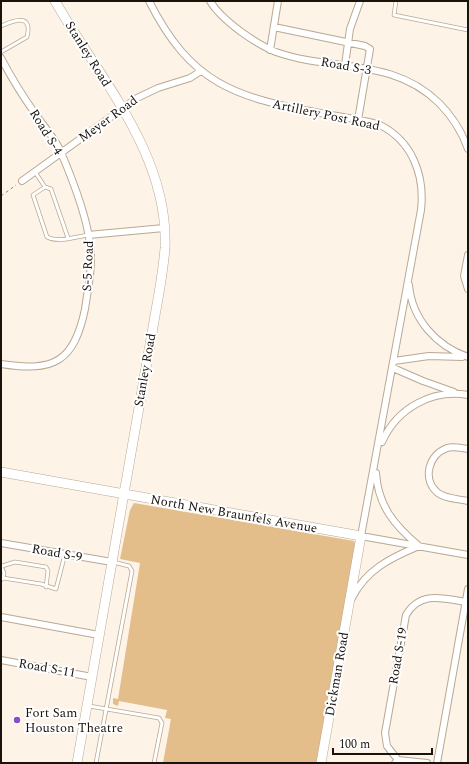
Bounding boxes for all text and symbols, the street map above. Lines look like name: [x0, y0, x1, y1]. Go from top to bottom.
street label: Stanley Road: [60, 17, 116, 91]
street label: Road S-3: [319, 52, 373, 80]
street label: Meyer Road: [74, 91, 142, 147]
street label: Artillery Post Road: [270, 94, 382, 136]
street label: Road S-4: [24, 105, 68, 159]
street label: S-5 Road: [77, 240, 99, 292]
street label: Stanley Road: [129, 332, 161, 408]
street label: North New Braunfels Avenue: [149, 489, 319, 539]
street label: Road S-9: [30, 539, 84, 567]
street label: Road S-19: [383, 626, 413, 686]
street label: Dickman Road: [320, 630, 354, 718]
street label: Road S-11: [17, 653, 77, 683]
place label: Fort Sam Houston Theatre: [25, 703, 123, 738]
marker: Fort Sam Houston Theatre: [12, 715, 22, 725]
scale bar: [333, 730, 432, 756]
text: 100 m: [339, 735, 370, 754]

